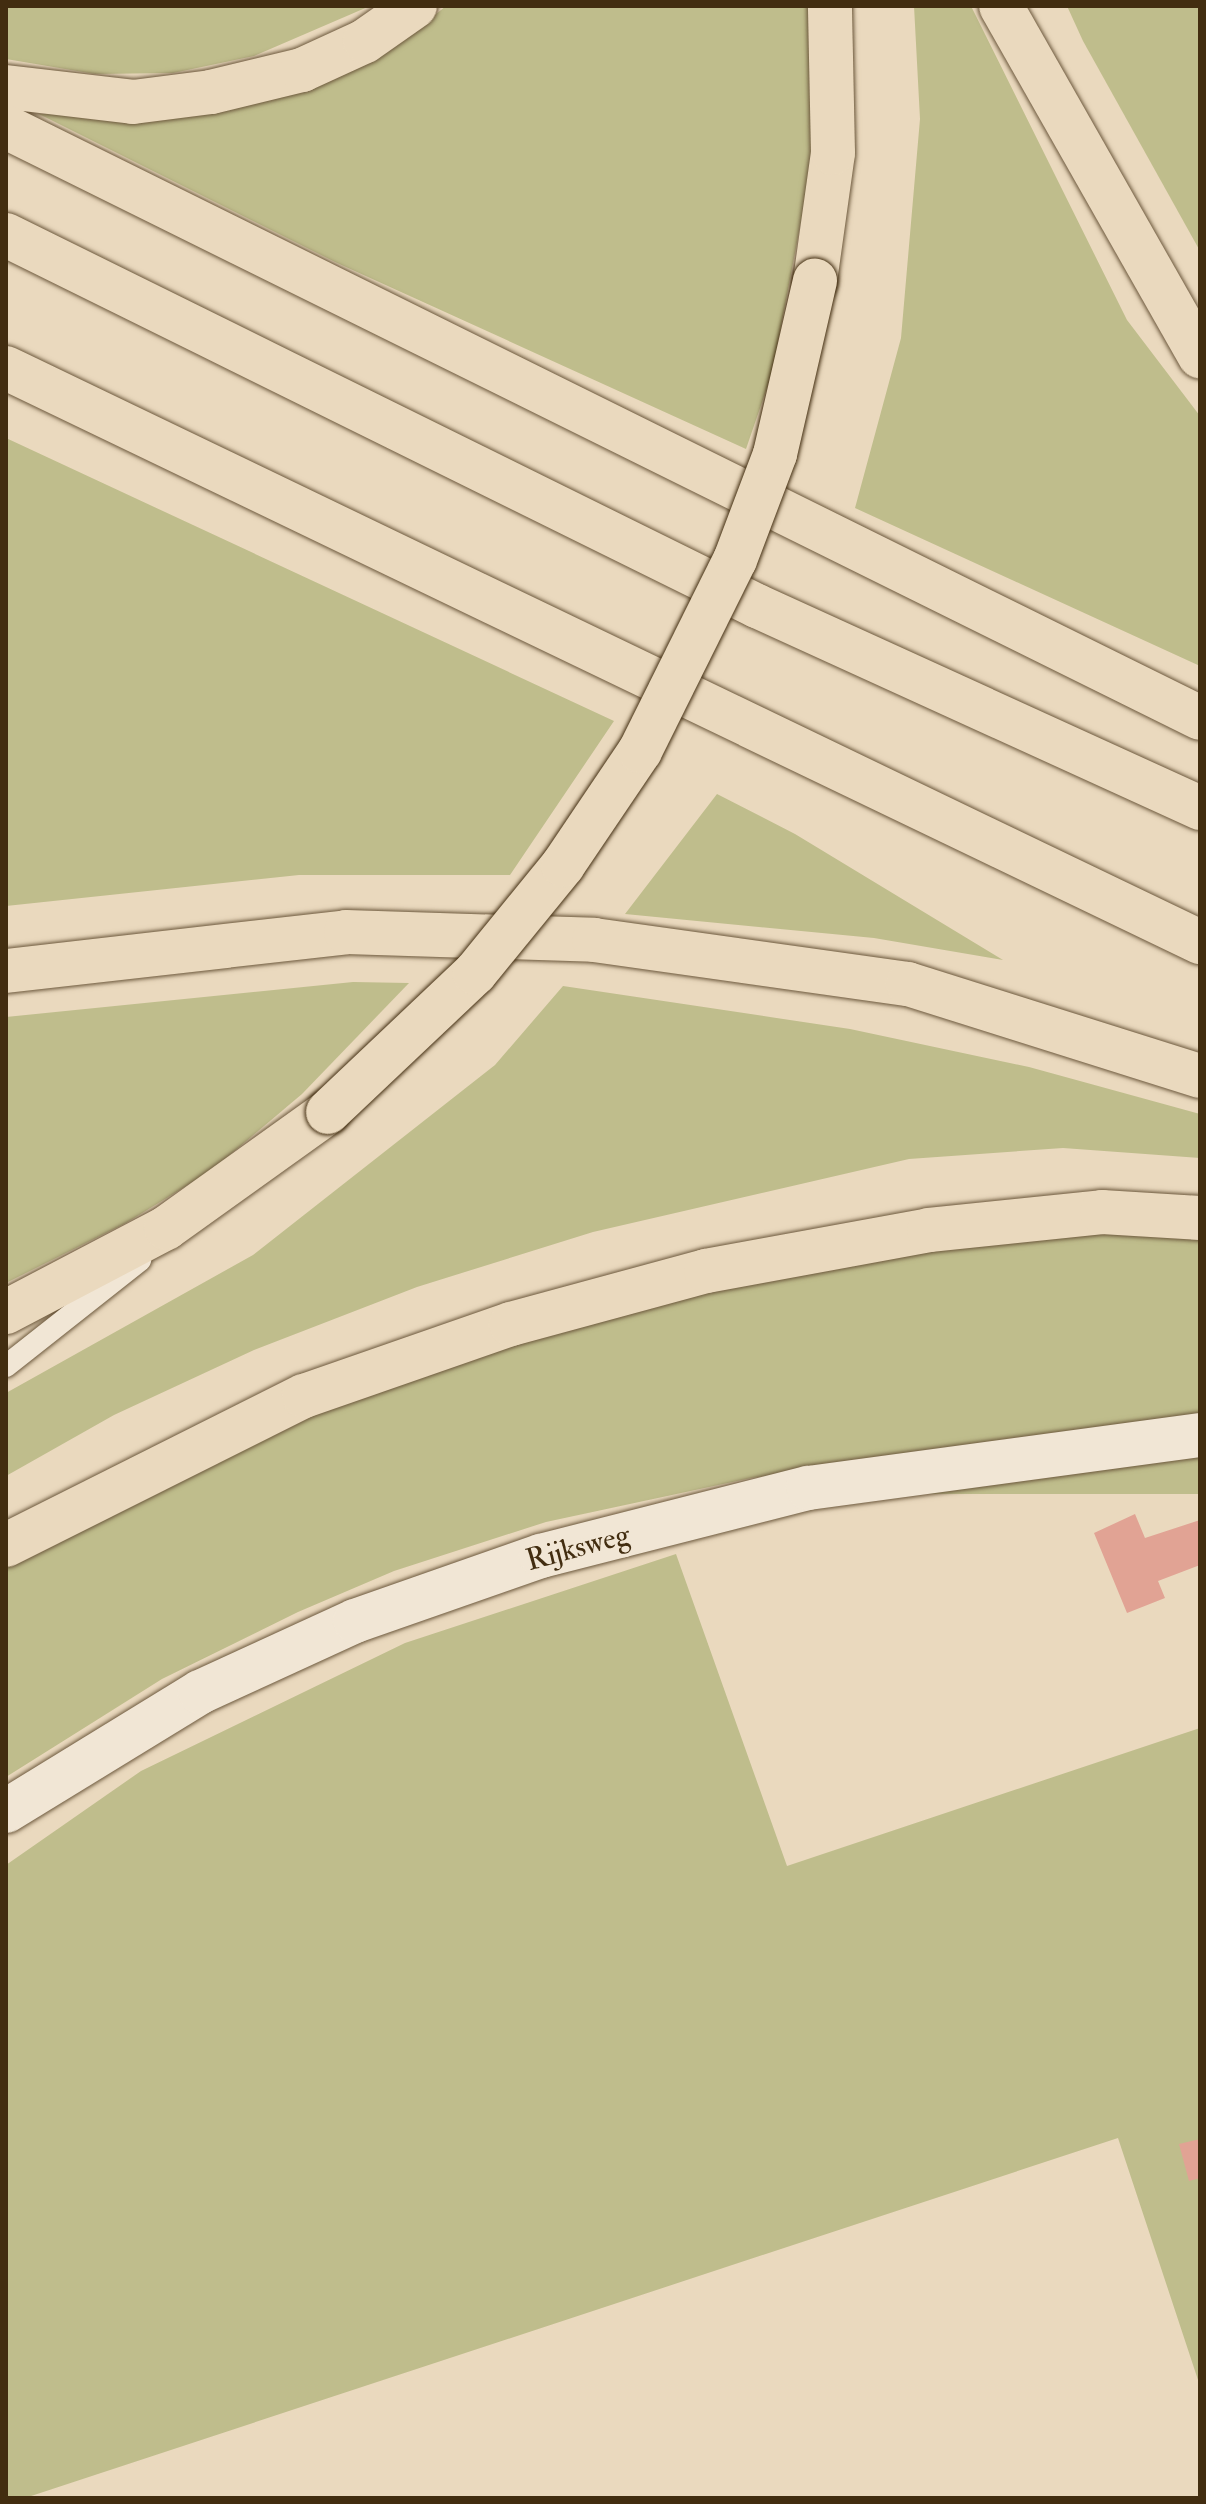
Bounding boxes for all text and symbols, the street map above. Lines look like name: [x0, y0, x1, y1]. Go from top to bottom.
street label: Rijksweg: [522, 1517, 634, 1579]

